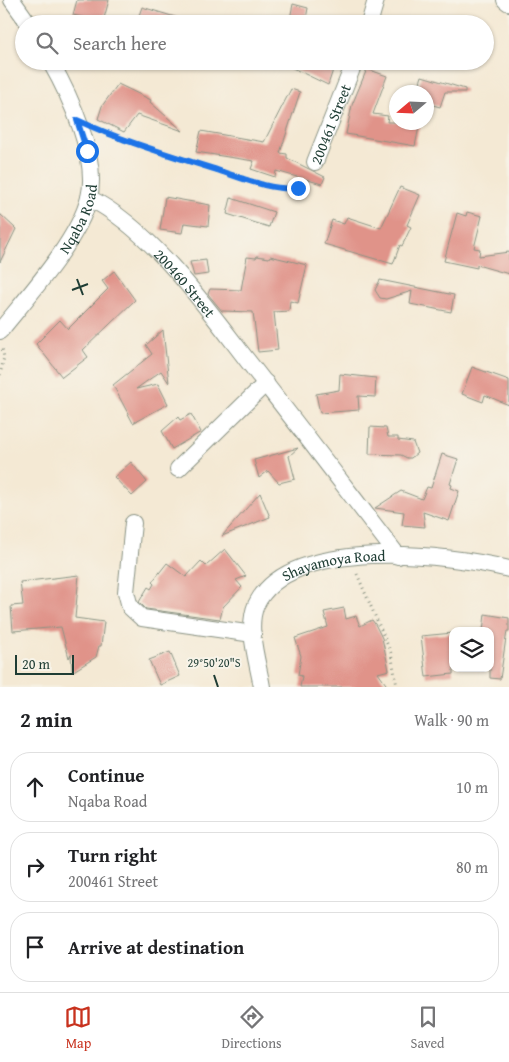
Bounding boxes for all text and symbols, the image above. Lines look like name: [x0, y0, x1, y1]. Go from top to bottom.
search box: [15, 15, 494, 70]
icon: search: [33, 29, 61, 57]
text: Search here: [73, 29, 167, 57]
street label: 200461 Street: [305, 80, 356, 167]
north arrow: [389, 85, 434, 130]
route start: [76, 140, 99, 163]
route end: [287, 177, 310, 200]
street label: Nqaba Road: [53, 183, 102, 257]
street label: 200460 Street: [150, 243, 221, 322]
street label: Shayamoya Road: [278, 544, 386, 586]
map controls: [449, 627, 494, 672]
button: layers: [449, 627, 494, 672]
scale bar: [15, 652, 74, 675]
text: 20 m: [22, 654, 50, 674]
text: 29°50'20"S: [187, 654, 241, 671]
text: 2 min: [20, 704, 72, 735]
text: Walk · 90 m: [414, 708, 489, 732]
text: Continue: [68, 761, 145, 789]
icon: ahead: [21, 773, 49, 801]
text: 10 m: [456, 775, 488, 799]
text: Nqaba Road: [68, 789, 147, 813]
text: Turn right: [68, 841, 157, 869]
icon: right: [21, 853, 49, 881]
text: 80 m: [456, 855, 488, 879]
text: 200461 Street: [68, 869, 158, 893]
icon: arrive: [21, 933, 49, 961]
text: Arrive at destination: [68, 933, 244, 961]
tab: Map: [64, 1003, 92, 1053]
tab: Directions: [221, 1003, 282, 1053]
tab: Saved: [411, 1003, 445, 1053]

